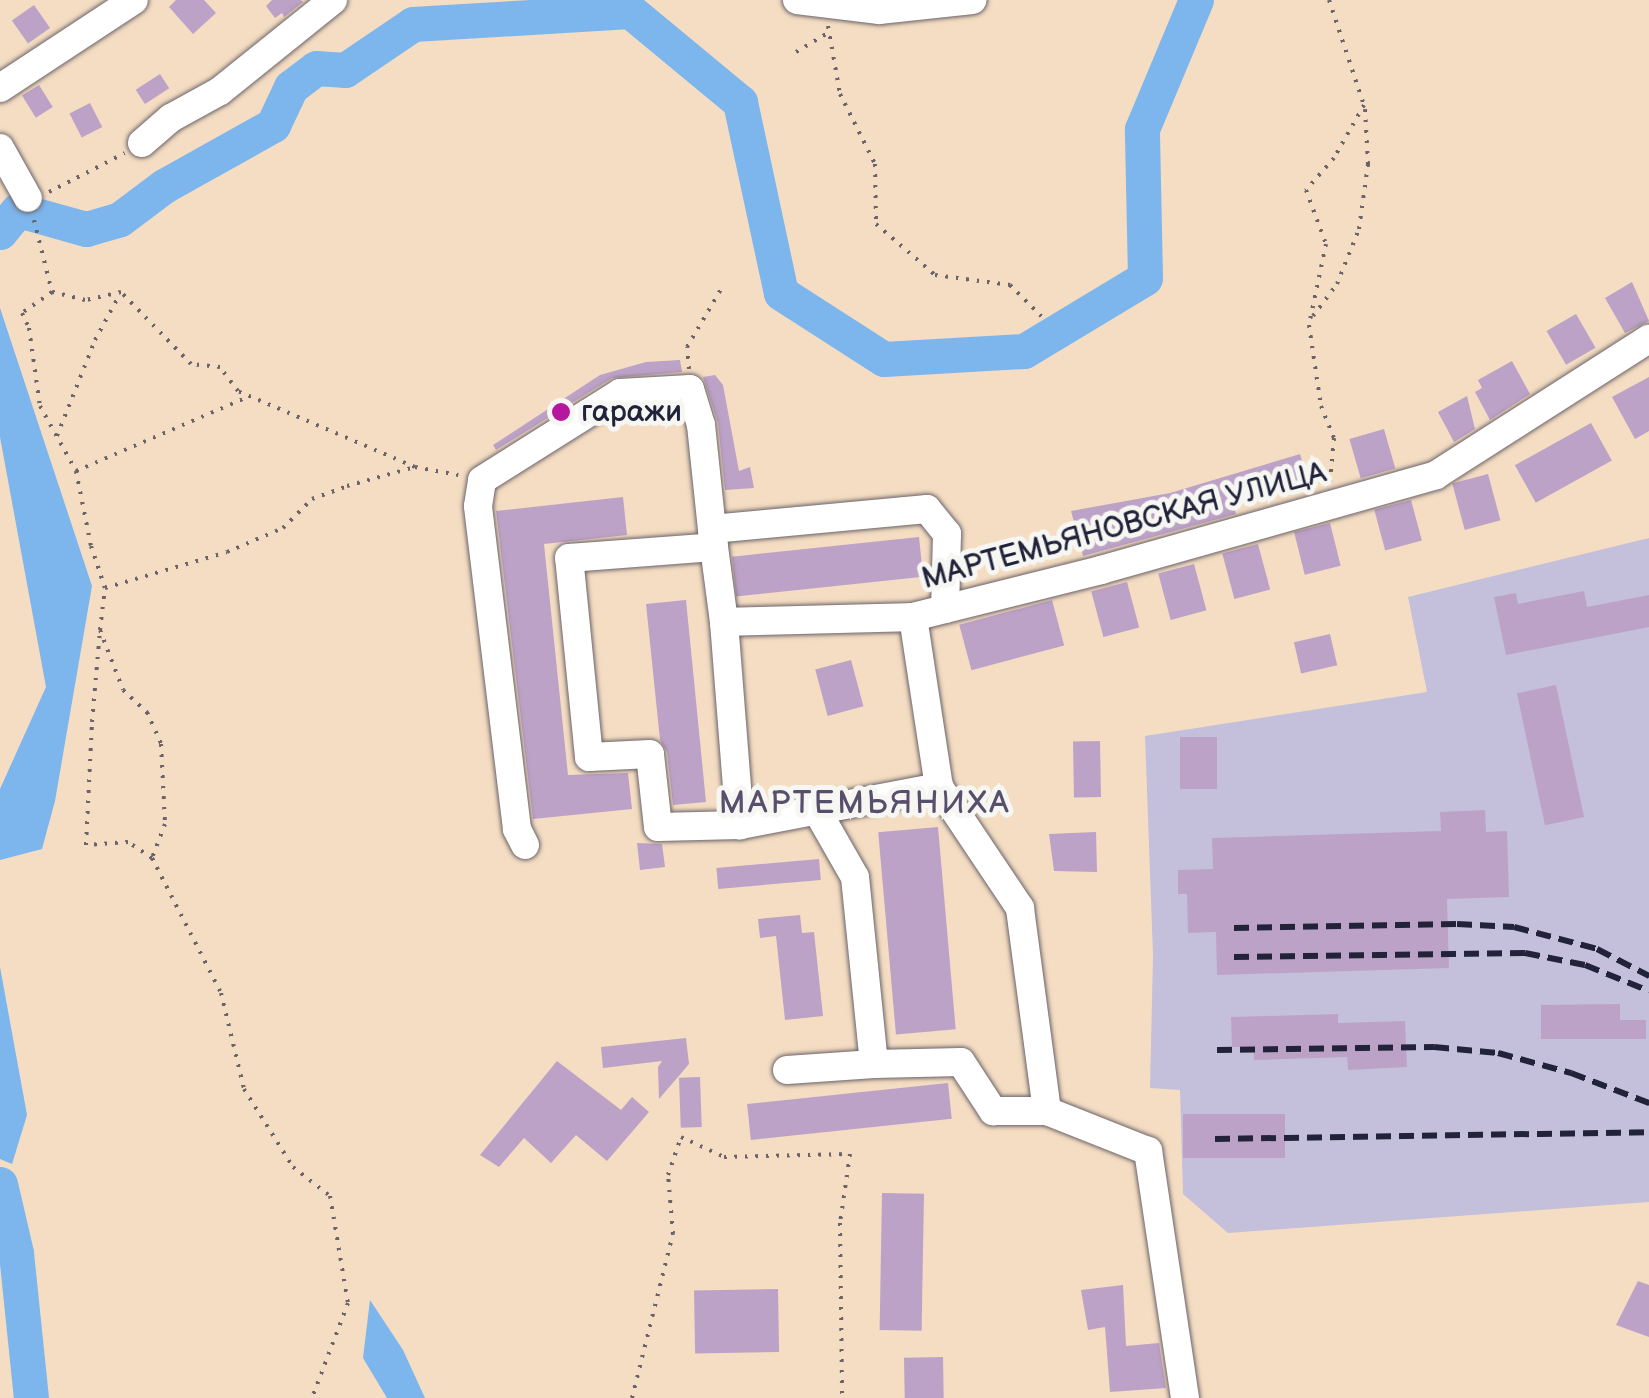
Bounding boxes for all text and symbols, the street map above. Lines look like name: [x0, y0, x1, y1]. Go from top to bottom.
place label: гаражи: [581, 394, 682, 430]
marker: гаражи: [550, 401, 572, 423]
street label: МАРТЕМЬЯНОВСКАЯ УЛИЦА: [918, 455, 1330, 597]
district label: МАРТЕМЬЯНИХА: [719, 785, 1011, 823]

